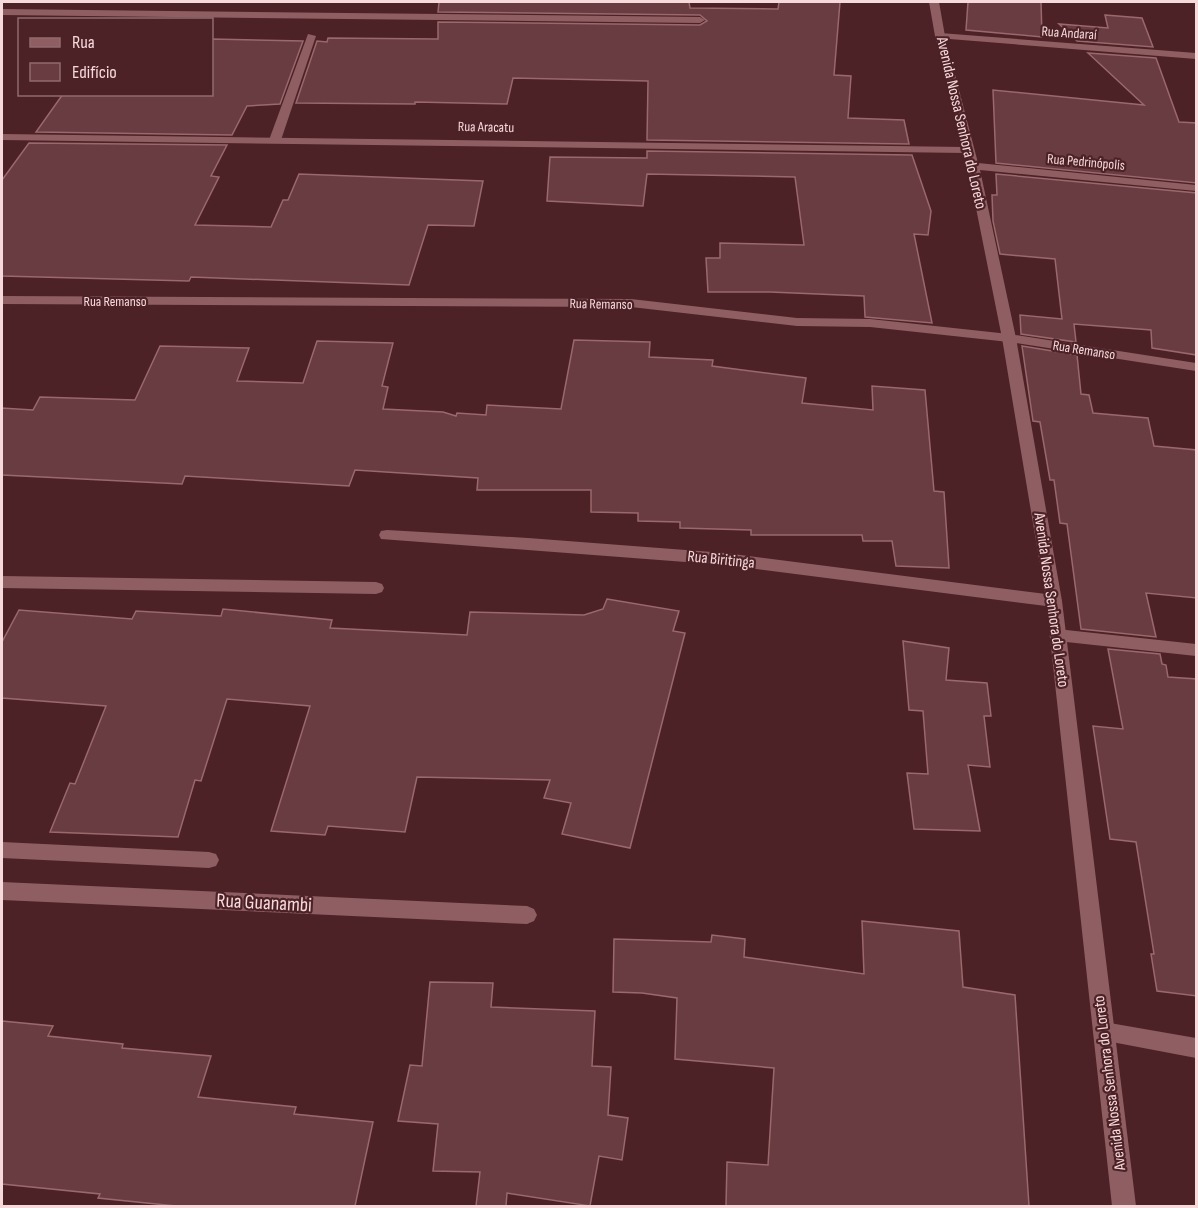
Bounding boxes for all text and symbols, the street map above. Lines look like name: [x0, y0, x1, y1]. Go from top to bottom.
legend: [18, 18, 213, 96]
street label: Rua Andaraí: [1041, 23, 1098, 43]
text: Rua: [72, 32, 95, 53]
street label: Avenida Nossa Senhora do Loreto: [932, 34, 990, 211]
text: Edifício: [72, 62, 117, 83]
street label: Rua Aracatu: [458, 118, 514, 136]
street label: Rua Pedrinópolis: [1046, 150, 1126, 174]
street label: Rua Remanso: [83, 293, 147, 310]
street label: Rua Remanso: [569, 295, 633, 313]
street label: Rua Remanso: [1052, 337, 1117, 363]
street label: Avenida Nossa Senhora do Loreto: [1029, 510, 1073, 689]
street label: Rua Biritinga: [686, 547, 756, 573]
street label: Rua Guanambi: [216, 889, 312, 917]
street label: Avenida Nossa Senhora do Loreto: [1090, 994, 1130, 1173]

